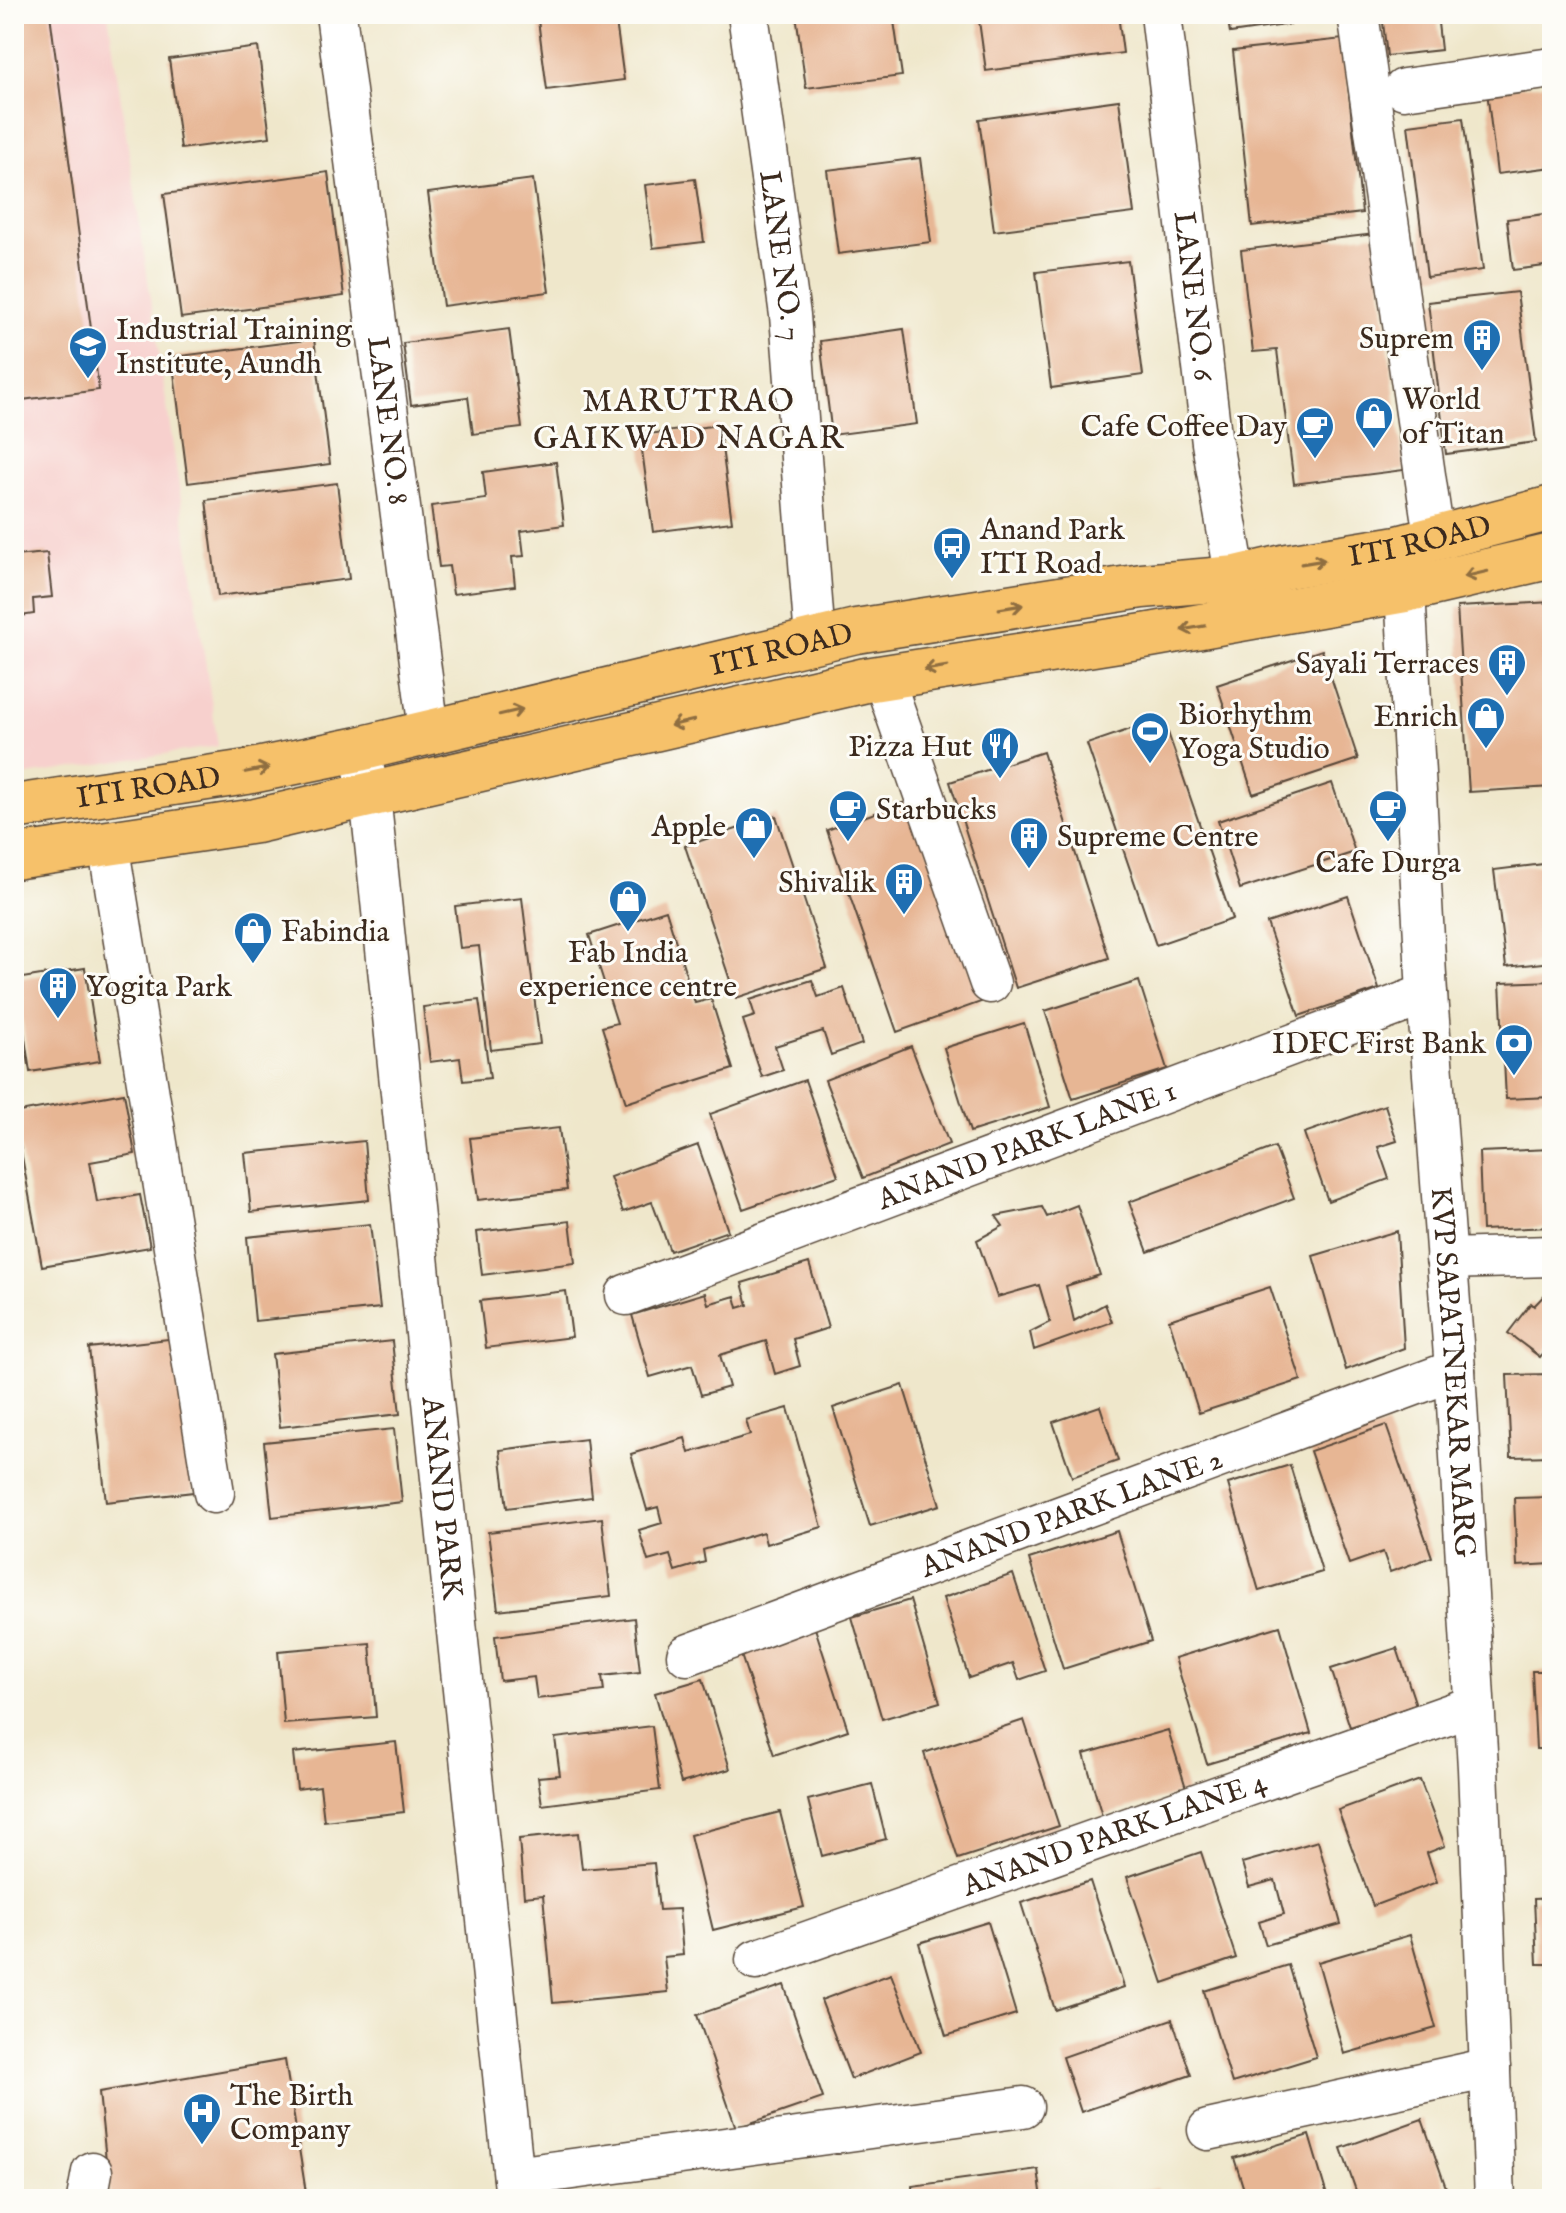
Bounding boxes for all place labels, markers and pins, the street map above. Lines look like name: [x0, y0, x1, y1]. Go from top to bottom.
place label: Industrial Training Institute, Aundh: [116, 312, 353, 384]
building icon: Suprem: [1461, 317, 1503, 372]
place label: Suprem: [1359, 321, 1454, 359]
school or university icon: Industrial Training Institute, Aundh: [67, 325, 109, 380]
place label: World of Titan: [1402, 382, 1505, 454]
shop icon: World of Titan: [1353, 395, 1395, 450]
cafe icon: Cafe Coffee Day: [1294, 405, 1336, 460]
place label: Cafe Coffee Day: [1080, 409, 1287, 447]
place label: Anand Park ITI Road: [979, 512, 1126, 584]
bus stop icon: Anand Park ITI Road: [931, 525, 973, 580]
building icon: Sayali Terraces: [1486, 642, 1528, 697]
place label: Sayali Terraces: [1295, 646, 1479, 684]
shop icon: Enrich: [1465, 695, 1507, 750]
place label: Biorhythm Yoga Studio: [1178, 697, 1330, 769]
place label: Enrich: [1373, 699, 1458, 737]
sports icon: Biorhythm Yoga Studio: [1129, 710, 1171, 765]
restaurant icon: Pizza Hut: [979, 725, 1021, 780]
place label: Pizza Hut: [848, 729, 972, 767]
cafe icon: Starbucks: [827, 788, 869, 843]
cafe icon: Cafe Durga: [1367, 788, 1409, 843]
place label: Starbucks: [876, 792, 997, 830]
shop icon: Apple: [733, 805, 775, 860]
place label: Apple: [650, 809, 726, 847]
building icon: Supreme Centre: [1008, 815, 1050, 870]
place label: Supreme Centre: [1057, 819, 1258, 857]
place label: Cafe Durga: [1315, 845, 1461, 883]
building icon: Shivalik: [883, 861, 925, 916]
place label: Shivalik: [778, 865, 877, 903]
shop icon: Fab India experience centre: [607, 878, 649, 933]
shop icon: Fabindia: [232, 910, 274, 965]
place label: Fabindia: [281, 914, 390, 952]
place label: Fab India experience centre: [519, 935, 737, 1007]
building icon: Yogita Park: [37, 965, 79, 1020]
place label: Yogita Park: [86, 969, 233, 1007]
bank icon: IDFC First Bank: [1493, 1022, 1535, 1077]
place label: IDFC First Bank: [1272, 1026, 1487, 1064]
place label: The Birth Company: [230, 2078, 353, 2150]
hospital icon: The Birth Company: [181, 2091, 223, 2146]

